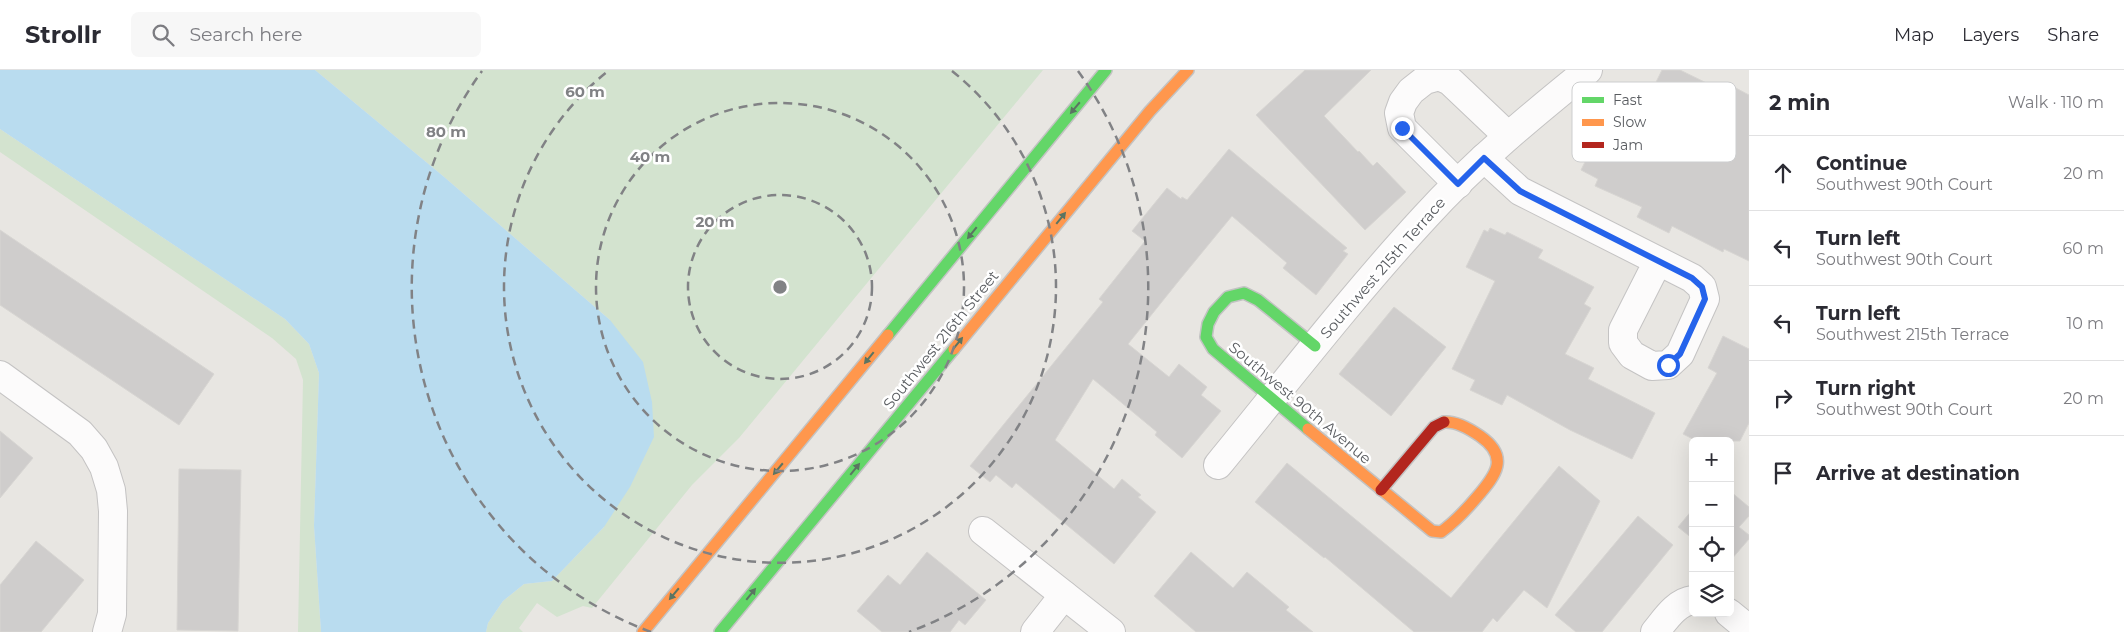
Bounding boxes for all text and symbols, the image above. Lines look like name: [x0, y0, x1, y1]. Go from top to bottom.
search box: [131, 12, 481, 57]
text: Strollr: [25, 20, 101, 49]
icon: search: [149, 21, 177, 49]
text: Search here: [189, 23, 302, 46]
text: Map: [1894, 24, 1934, 46]
text: Layers: [1962, 24, 2019, 46]
text: Share: [2047, 24, 2099, 46]
text: 60 m: [565, 82, 605, 101]
legend: [1572, 82, 1736, 162]
text: 2 min: [1769, 90, 1830, 115]
text: Fast: [1613, 91, 1643, 109]
text: Walk · 110 m: [2008, 93, 2104, 112]
one-way arrow: [1070, 101, 1081, 114]
text: Slow: [1613, 113, 1647, 131]
route end: [1391, 117, 1414, 140]
text: 80 m: [426, 122, 466, 141]
text: Jam: [1612, 136, 1643, 154]
text: 40 m: [630, 147, 670, 166]
text: Continue: [1816, 152, 1907, 175]
icon: ahead: [1769, 159, 1797, 187]
text: 20 m: [2063, 164, 2104, 183]
text: Southwest 90th Court: [1816, 175, 1993, 194]
street label: Southwest 215th Terrace: [1316, 193, 1449, 342]
text: 20 m: [695, 212, 735, 231]
one-way arrow: [1056, 212, 1067, 225]
one-way arrow: [966, 226, 977, 239]
text: Turn left: [1816, 227, 1901, 250]
icon: left: [1769, 234, 1797, 262]
text: 60 m: [2062, 239, 2104, 258]
text: Southwest 90th Court: [1816, 250, 1993, 269]
street label: Southwest 216th Street: [879, 267, 1002, 413]
centre of rings: [771, 278, 789, 296]
text: Turn left: [1816, 302, 1901, 325]
icon: left: [1769, 309, 1797, 337]
text: 10 m: [2066, 314, 2104, 333]
text: Southwest 215th Terrace: [1816, 325, 2009, 344]
one-way arrow: [953, 337, 964, 350]
street label: Southwest 90th Avenue: [1225, 337, 1375, 468]
one-way arrow: [863, 352, 874, 365]
route start: [1657, 354, 1680, 377]
text: Turn right: [1816, 377, 1916, 400]
icon: right: [1769, 384, 1797, 412]
text: 20 m: [2063, 389, 2104, 408]
text: Southwest 90th Court: [1816, 400, 1993, 419]
map controls: [1689, 437, 1734, 617]
button: +: [1689, 437, 1734, 482]
icon: arrive: [1769, 459, 1797, 487]
one-way arrow: [772, 462, 783, 475]
text: Arrive at destination: [1816, 462, 2020, 485]
one-way arrow: [849, 463, 860, 476]
button: −: [1689, 482, 1734, 527]
button: locate: [1689, 527, 1734, 572]
button: layers: [1689, 572, 1734, 617]
one-way arrow: [669, 588, 680, 601]
one-way arrow: [746, 588, 757, 601]

